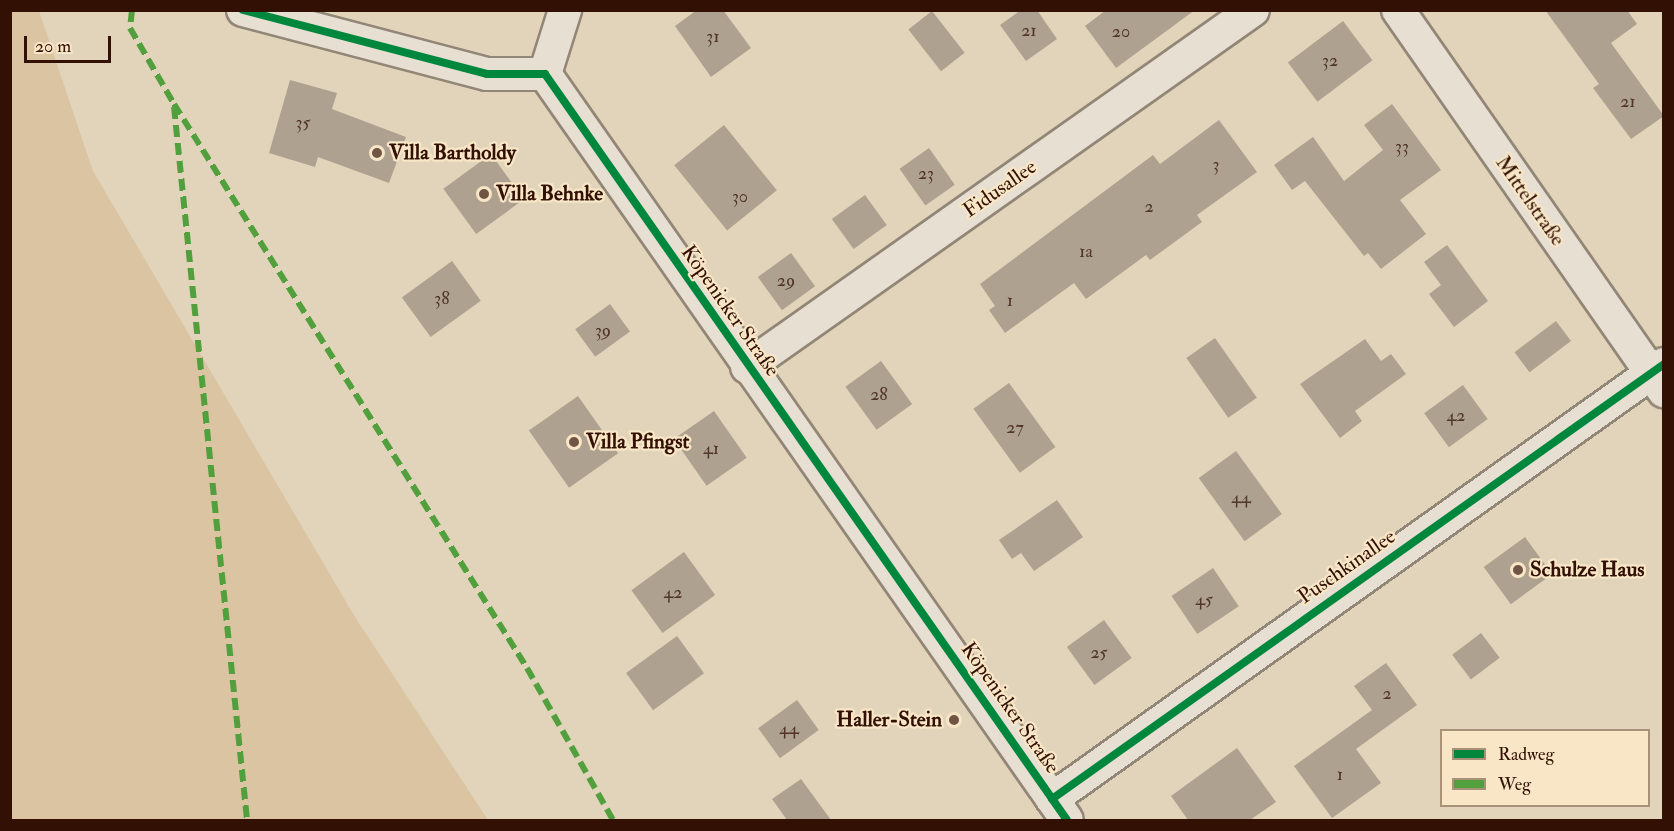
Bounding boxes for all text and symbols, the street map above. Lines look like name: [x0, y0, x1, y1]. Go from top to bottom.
house number: 21: [1021, 20, 1037, 42]
house number: 20: [1112, 21, 1130, 43]
scale bar: [27, 24, 114, 62]
house number: 31: [706, 26, 720, 48]
text: 20 m: [35, 35, 71, 58]
house number: 32: [1322, 50, 1338, 72]
house number: 21: [1620, 91, 1636, 113]
house number: 35: [296, 112, 310, 134]
house number: 33: [1395, 136, 1409, 158]
place label: Villa Bartholdy: [389, 140, 516, 166]
marker: Villa Bartholdy: [370, 146, 384, 160]
street label: Mittelstraße: [1490, 151, 1570, 251]
house number: 3: [1213, 154, 1219, 176]
street label: Fidusallee: [958, 155, 1042, 223]
house number: 23: [918, 163, 934, 185]
place label: Villa Behnke: [496, 181, 603, 207]
house number: 30: [732, 186, 748, 208]
marker: Villa Behnke: [477, 187, 491, 201]
house number: 2: [1144, 196, 1154, 218]
street label: Köpenicker Straße: [675, 241, 785, 381]
house number: 1a: [1079, 241, 1093, 263]
house number: 29: [777, 270, 795, 292]
house number: 38: [434, 288, 450, 310]
house number: 1: [1007, 290, 1013, 312]
house number: 39: [595, 320, 611, 342]
house number: 28: [870, 384, 888, 406]
house number: 42: [1447, 405, 1465, 427]
house number: 27: [1006, 417, 1024, 439]
place label: Villa Pfingst: [586, 429, 689, 455]
marker: Villa Pfingst: [567, 435, 581, 449]
house number: 41: [703, 438, 719, 460]
house number: 44: [1231, 487, 1251, 509]
street label: Puschkinallee: [1293, 524, 1401, 610]
place label: Schulze Haus: [1530, 557, 1645, 583]
marker: Schulze Haus: [1511, 563, 1525, 577]
house number: 42: [664, 582, 682, 604]
house number: 45: [1195, 589, 1213, 611]
street label: Köpenicker Straße: [955, 638, 1065, 778]
house number: 25: [1091, 642, 1107, 664]
house number: 2: [1382, 683, 1392, 705]
place label: Haller-Stein: [836, 707, 942, 733]
marker: Haller-Stein: [947, 713, 961, 727]
house number: 44: [779, 718, 799, 740]
legend: [1440, 729, 1650, 807]
text: Radweg: [1498, 743, 1554, 766]
house number: 1: [1337, 764, 1343, 786]
text: Weg: [1498, 773, 1531, 796]

